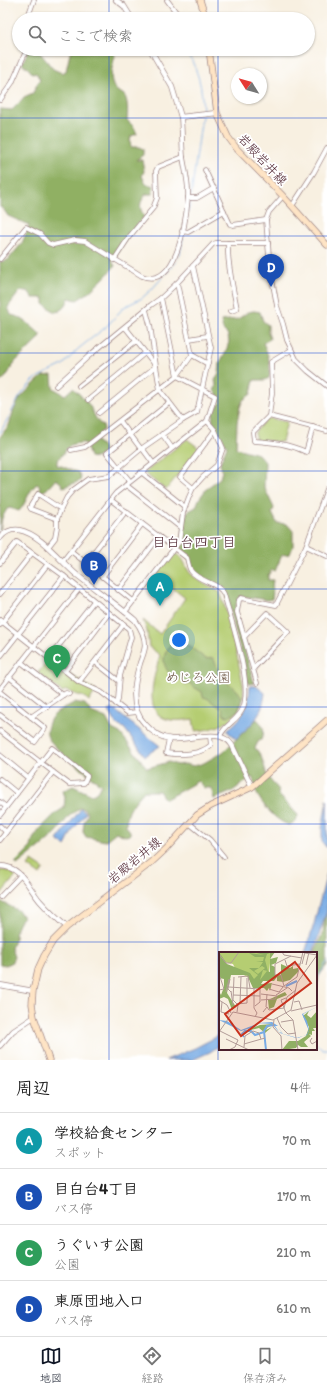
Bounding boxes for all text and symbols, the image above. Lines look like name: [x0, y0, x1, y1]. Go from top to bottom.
search box: [12, 12, 315, 56]
icon: search: [26, 23, 48, 45]
text: ここで検索: [58, 27, 133, 45]
north arrow: [231, 68, 267, 104]
street label: 岩殿岩井線: [235, 130, 291, 189]
pin: D: [258, 254, 284, 287]
district label: 目白台四丁目: [152, 534, 236, 551]
pin: B: [81, 552, 107, 585]
pin: A: [147, 573, 173, 606]
your location: [169, 630, 189, 650]
pin: C: [44, 645, 70, 678]
park label: めじろ公園: [165, 670, 231, 685]
street label: 岩殿岩井線: [105, 833, 165, 887]
inset map: [219, 952, 317, 1050]
text: 周辺: [16, 1078, 50, 1098]
text: 4件: [290, 1080, 311, 1095]
text: 学校給食センター: [54, 1124, 174, 1142]
text: A: [25, 1133, 33, 1148]
text: 70 m: [283, 1133, 311, 1148]
text: スポット: [54, 1145, 106, 1160]
text: 目白台4丁目: [54, 1180, 138, 1198]
text: B: [25, 1189, 33, 1204]
text: 170 m: [277, 1189, 311, 1204]
text: バス停: [54, 1201, 93, 1216]
text: うぐいす公園: [54, 1236, 144, 1254]
text: C: [25, 1245, 33, 1260]
text: 210 m: [276, 1245, 311, 1260]
text: 公園: [54, 1257, 80, 1272]
text: 東原団地入口: [54, 1292, 144, 1310]
text: D: [25, 1301, 33, 1316]
text: 610 m: [276, 1301, 311, 1316]
text: バス停: [54, 1313, 93, 1328]
tab: 地図: [40, 1345, 62, 1385]
tab: 経路: [141, 1345, 163, 1385]
tab: 保存済み: [243, 1345, 287, 1385]

